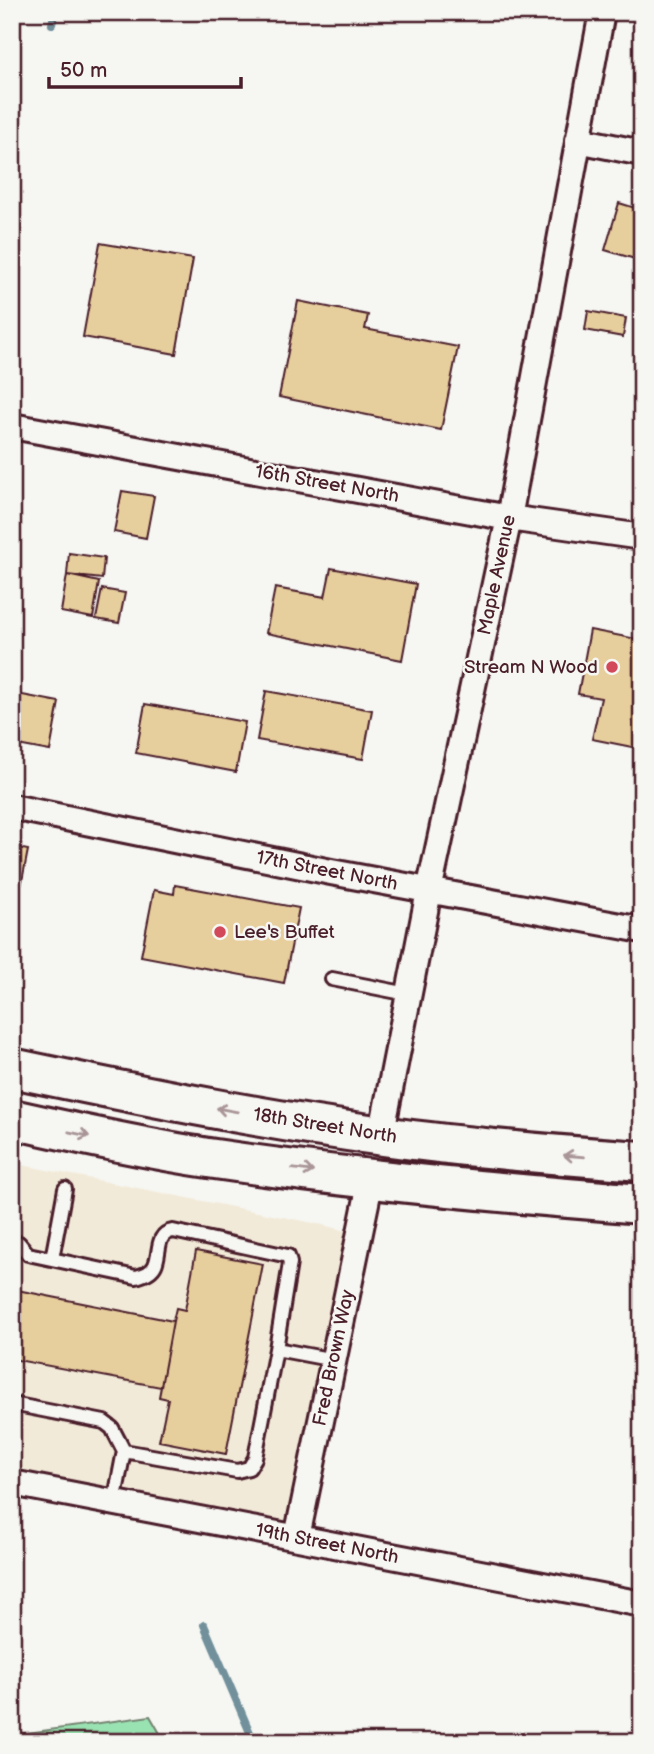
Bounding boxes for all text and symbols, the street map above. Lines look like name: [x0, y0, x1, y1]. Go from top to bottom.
scale bar: [49, 46, 242, 90]
text: 50 m: [60, 58, 107, 83]
street label: 16th Street North: [253, 460, 401, 508]
street label: Maple Avenue: [473, 513, 521, 637]
place label: Stream N Wood: [464, 656, 598, 679]
marker: Stream N Wood: [604, 659, 620, 675]
street label: 17th Street North: [254, 846, 400, 896]
place label: Lee's Buffet: [234, 921, 335, 944]
marker: Lee's Buffet: [212, 924, 228, 940]
one-way arrow: [216, 1103, 239, 1117]
street label: 18th Street North: [251, 1103, 399, 1149]
one-way arrow: [67, 1128, 90, 1142]
one-way arrow: [563, 1149, 586, 1162]
one-way arrow: [292, 1163, 314, 1176]
street label: Fred Brown Way: [308, 1287, 360, 1428]
street label: 19th Street North: [254, 1519, 400, 1569]

